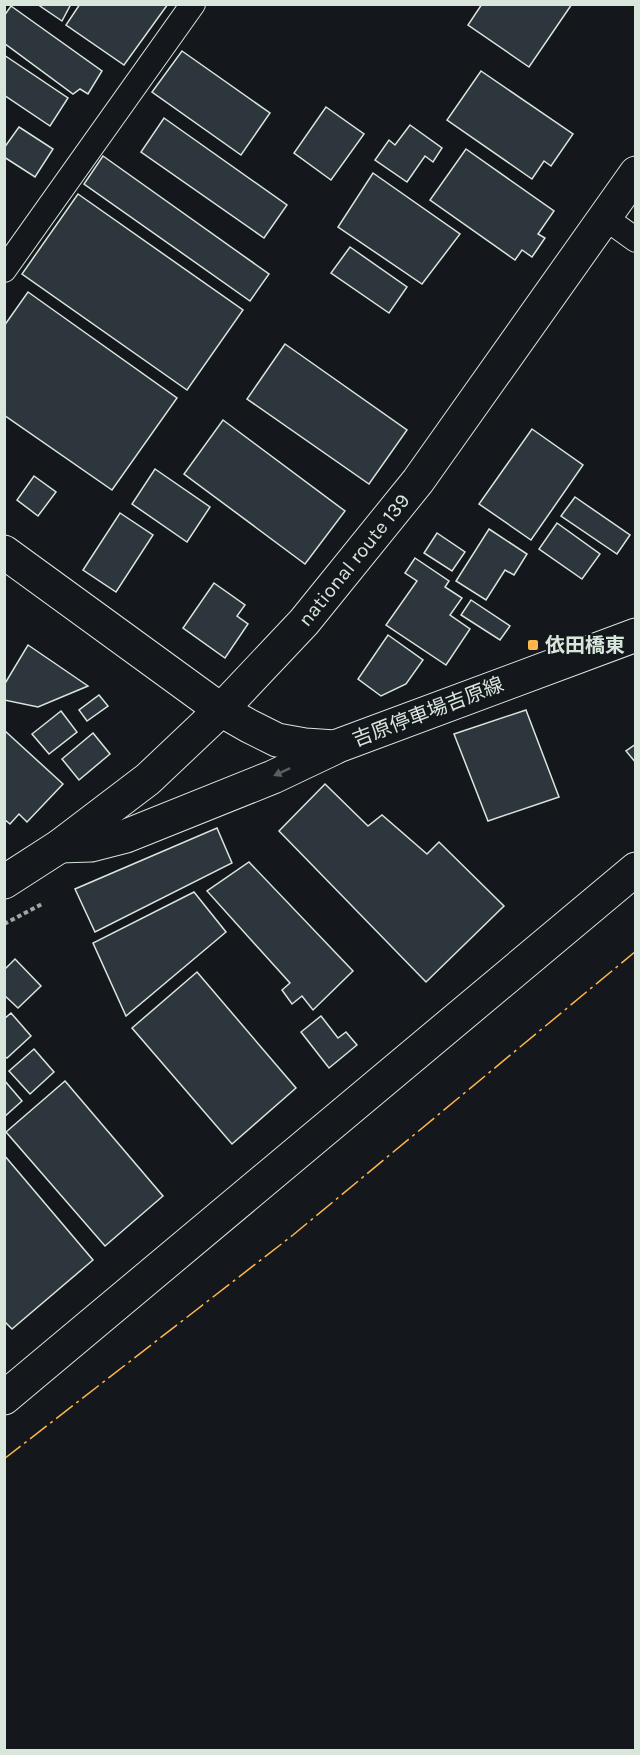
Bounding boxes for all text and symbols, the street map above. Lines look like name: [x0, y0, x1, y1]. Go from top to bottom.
street label: national route 139: [294, 489, 414, 631]
place label: 依田橋東: [545, 634, 625, 657]
marker: 依田橋東: [526, 638, 540, 652]
street label: 吉原停車場吉原線: [349, 673, 507, 751]
one-way arrow: [274, 768, 291, 777]

